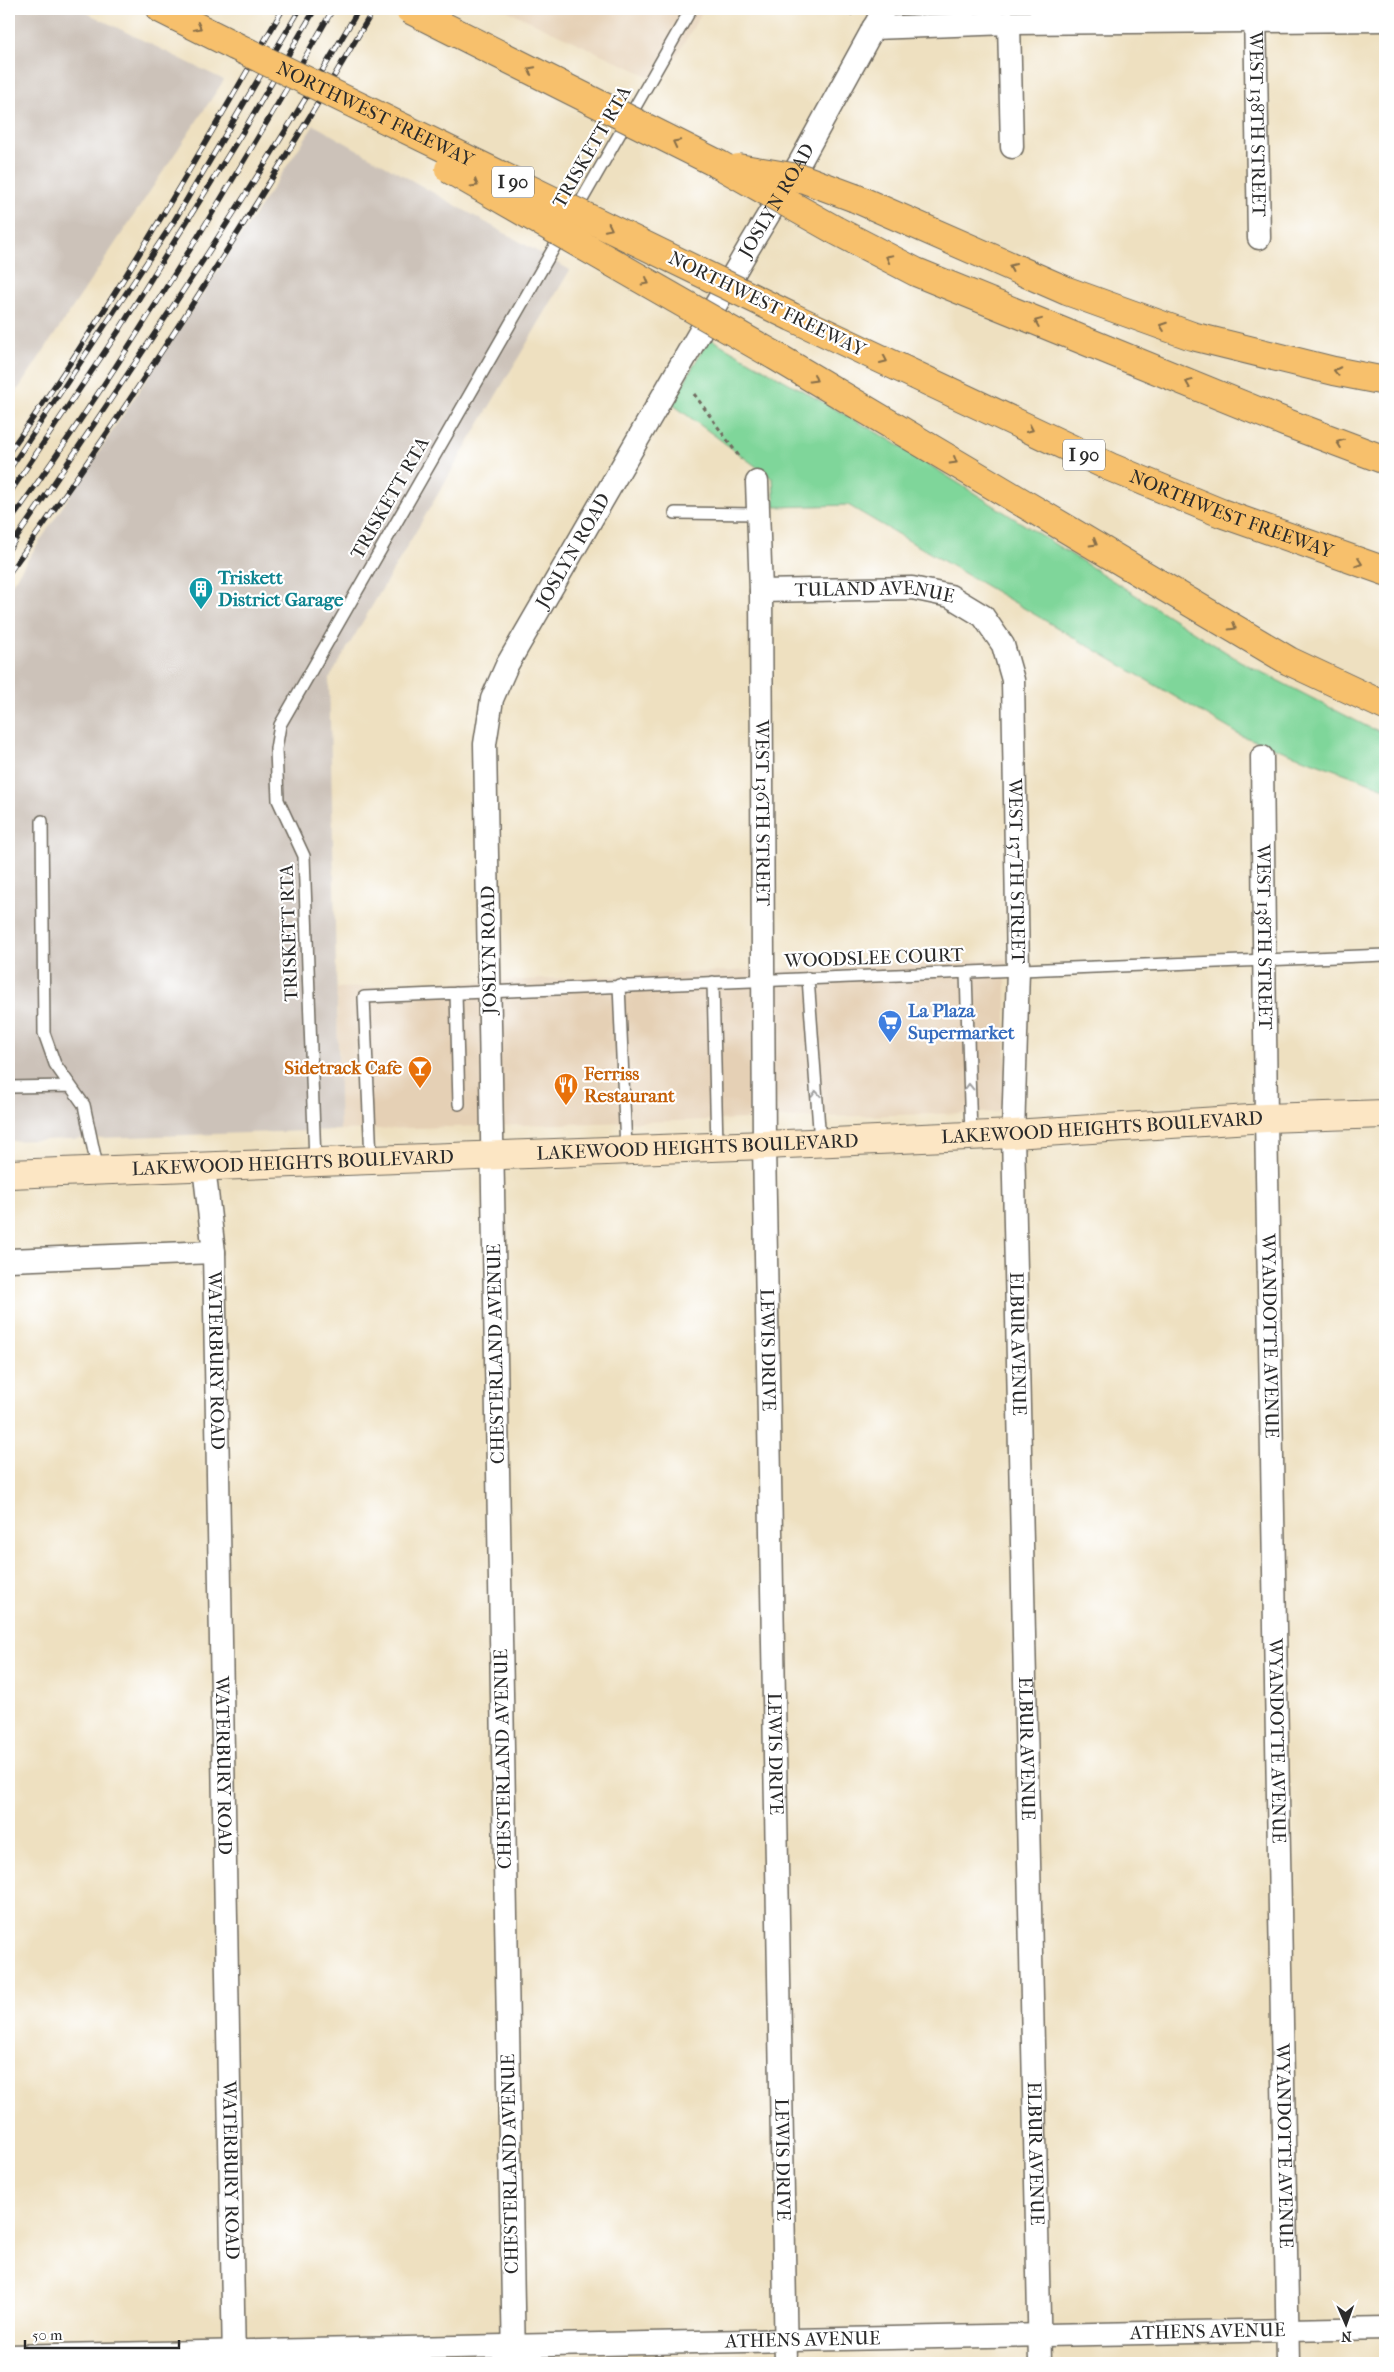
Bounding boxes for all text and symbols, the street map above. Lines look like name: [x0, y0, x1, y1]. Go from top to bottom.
one-way arrow: [193, 21, 202, 31]
street label: WEST 138TH STREET: [1244, 30, 1270, 217]
street label: NORTHWEST FREEWAY: [273, 57, 478, 172]
one-way arrow: [527, 66, 536, 76]
street label: TRISKETT RTA: [548, 82, 636, 212]
one-way arrow: [672, 139, 681, 149]
street label: JOSLYN ROAD: [733, 140, 819, 263]
road number: I 90: [492, 166, 534, 198]
one-way arrow: [469, 177, 478, 187]
one-way arrow: [604, 222, 613, 233]
street label: NORTHWEST FREEWAY: [665, 247, 870, 362]
one-way arrow: [885, 254, 894, 264]
one-way arrow: [1008, 263, 1017, 274]
one-way arrow: [640, 276, 649, 286]
one-way arrow: [1034, 317, 1043, 328]
one-way arrow: [1160, 322, 1168, 332]
one-way arrow: [879, 354, 888, 364]
one-way arrow: [1333, 366, 1342, 377]
one-way arrow: [808, 372, 817, 382]
one-way arrow: [1185, 378, 1193, 388]
one-way arrow: [1025, 423, 1034, 433]
street label: TRISKETT RTA: [346, 433, 434, 563]
one-way arrow: [1336, 438, 1344, 448]
road number: I 90: [1063, 440, 1105, 470]
one-way arrow: [948, 455, 957, 465]
street label: NORTHWEST FREEWAY: [1126, 465, 1337, 563]
street label: JOSLYN ROAD: [530, 490, 615, 614]
one-way arrow: [1088, 537, 1097, 547]
one-way arrow: [1355, 557, 1363, 567]
place label: Triskett District Garage: [217, 567, 344, 611]
building icon: Triskett District Garage: [188, 576, 214, 610]
street label: TULAND AVENUE: [794, 577, 957, 608]
one-way arrow: [1228, 620, 1237, 630]
street label: WEST 136TH STREET: [751, 719, 774, 906]
street label: WEST 137TH STREET: [1004, 777, 1029, 964]
street label: WEST 138TH STREET: [1252, 843, 1276, 1030]
street label: TRISKETT RTA: [276, 863, 302, 1002]
street label: JOSLYN ROAD: [477, 885, 501, 1017]
street label: WOODSLEE COURT: [783, 944, 964, 972]
place label: La Plaza Supermarket: [908, 1000, 1015, 1044]
supermarket icon: La Plaza Supermarket: [877, 1009, 903, 1043]
bar icon: Sidetrack Cafe: [407, 1055, 433, 1089]
place label: Sidetrack Cafe: [284, 1057, 403, 1079]
place label: Ferriss Restaurant: [583, 1063, 675, 1107]
restaurant icon: Ferriss Restaurant: [553, 1072, 579, 1106]
one-way arrow: [964, 1083, 974, 1090]
one-way arrow: [811, 1089, 822, 1097]
street label: LAKEWOOD HEIGHTS BOULEVARD: [941, 1107, 1263, 1148]
street label: LAKEWOOD HEIGHTS BOULEVARD: [536, 1130, 859, 1165]
street label: LAKEWOOD HEIGHTS BOULEVARD: [131, 1146, 454, 1180]
street label: WYANDOTTE AVENUE: [1257, 1232, 1283, 1439]
street label: CHESTERLAND AVENUE: [483, 1243, 509, 1464]
street label: WATERBURY ROAD: [203, 1270, 229, 1450]
street label: ELBUR AVENUE: [1005, 1272, 1030, 1416]
street label: LEWIS DRIVE: [756, 1288, 780, 1412]
street label: WYANDOTTE AVENUE: [1264, 1637, 1290, 1844]
street label: CHESTERLAND AVENUE: [490, 1648, 516, 1869]
street label: WATERBURY ROAD: [211, 1675, 236, 1855]
street label: ELBUR AVENUE: [1014, 1676, 1039, 1821]
street label: LEWIS DRIVE: [763, 1692, 787, 1816]
street label: WYANDOTTE AVENUE: [1271, 2042, 1297, 2249]
street label: CHESTERLAND AVENUE: [497, 2053, 523, 2274]
street label: WATERBURY ROAD: [218, 2080, 243, 2260]
street label: ELBUR AVENUE: [1023, 2081, 1048, 2226]
street label: LEWIS DRIVE: [770, 2098, 794, 2222]
north arrow: [1322, 2300, 1372, 2350]
scale bar: [25, 2317, 179, 2349]
street label: ATHENS AVENUE: [1129, 2319, 1286, 2344]
text: 50 m: [32, 2326, 63, 2344]
street label: ATHENS AVENUE: [724, 2327, 881, 2352]
text: N: [1340, 2328, 1352, 2345]

